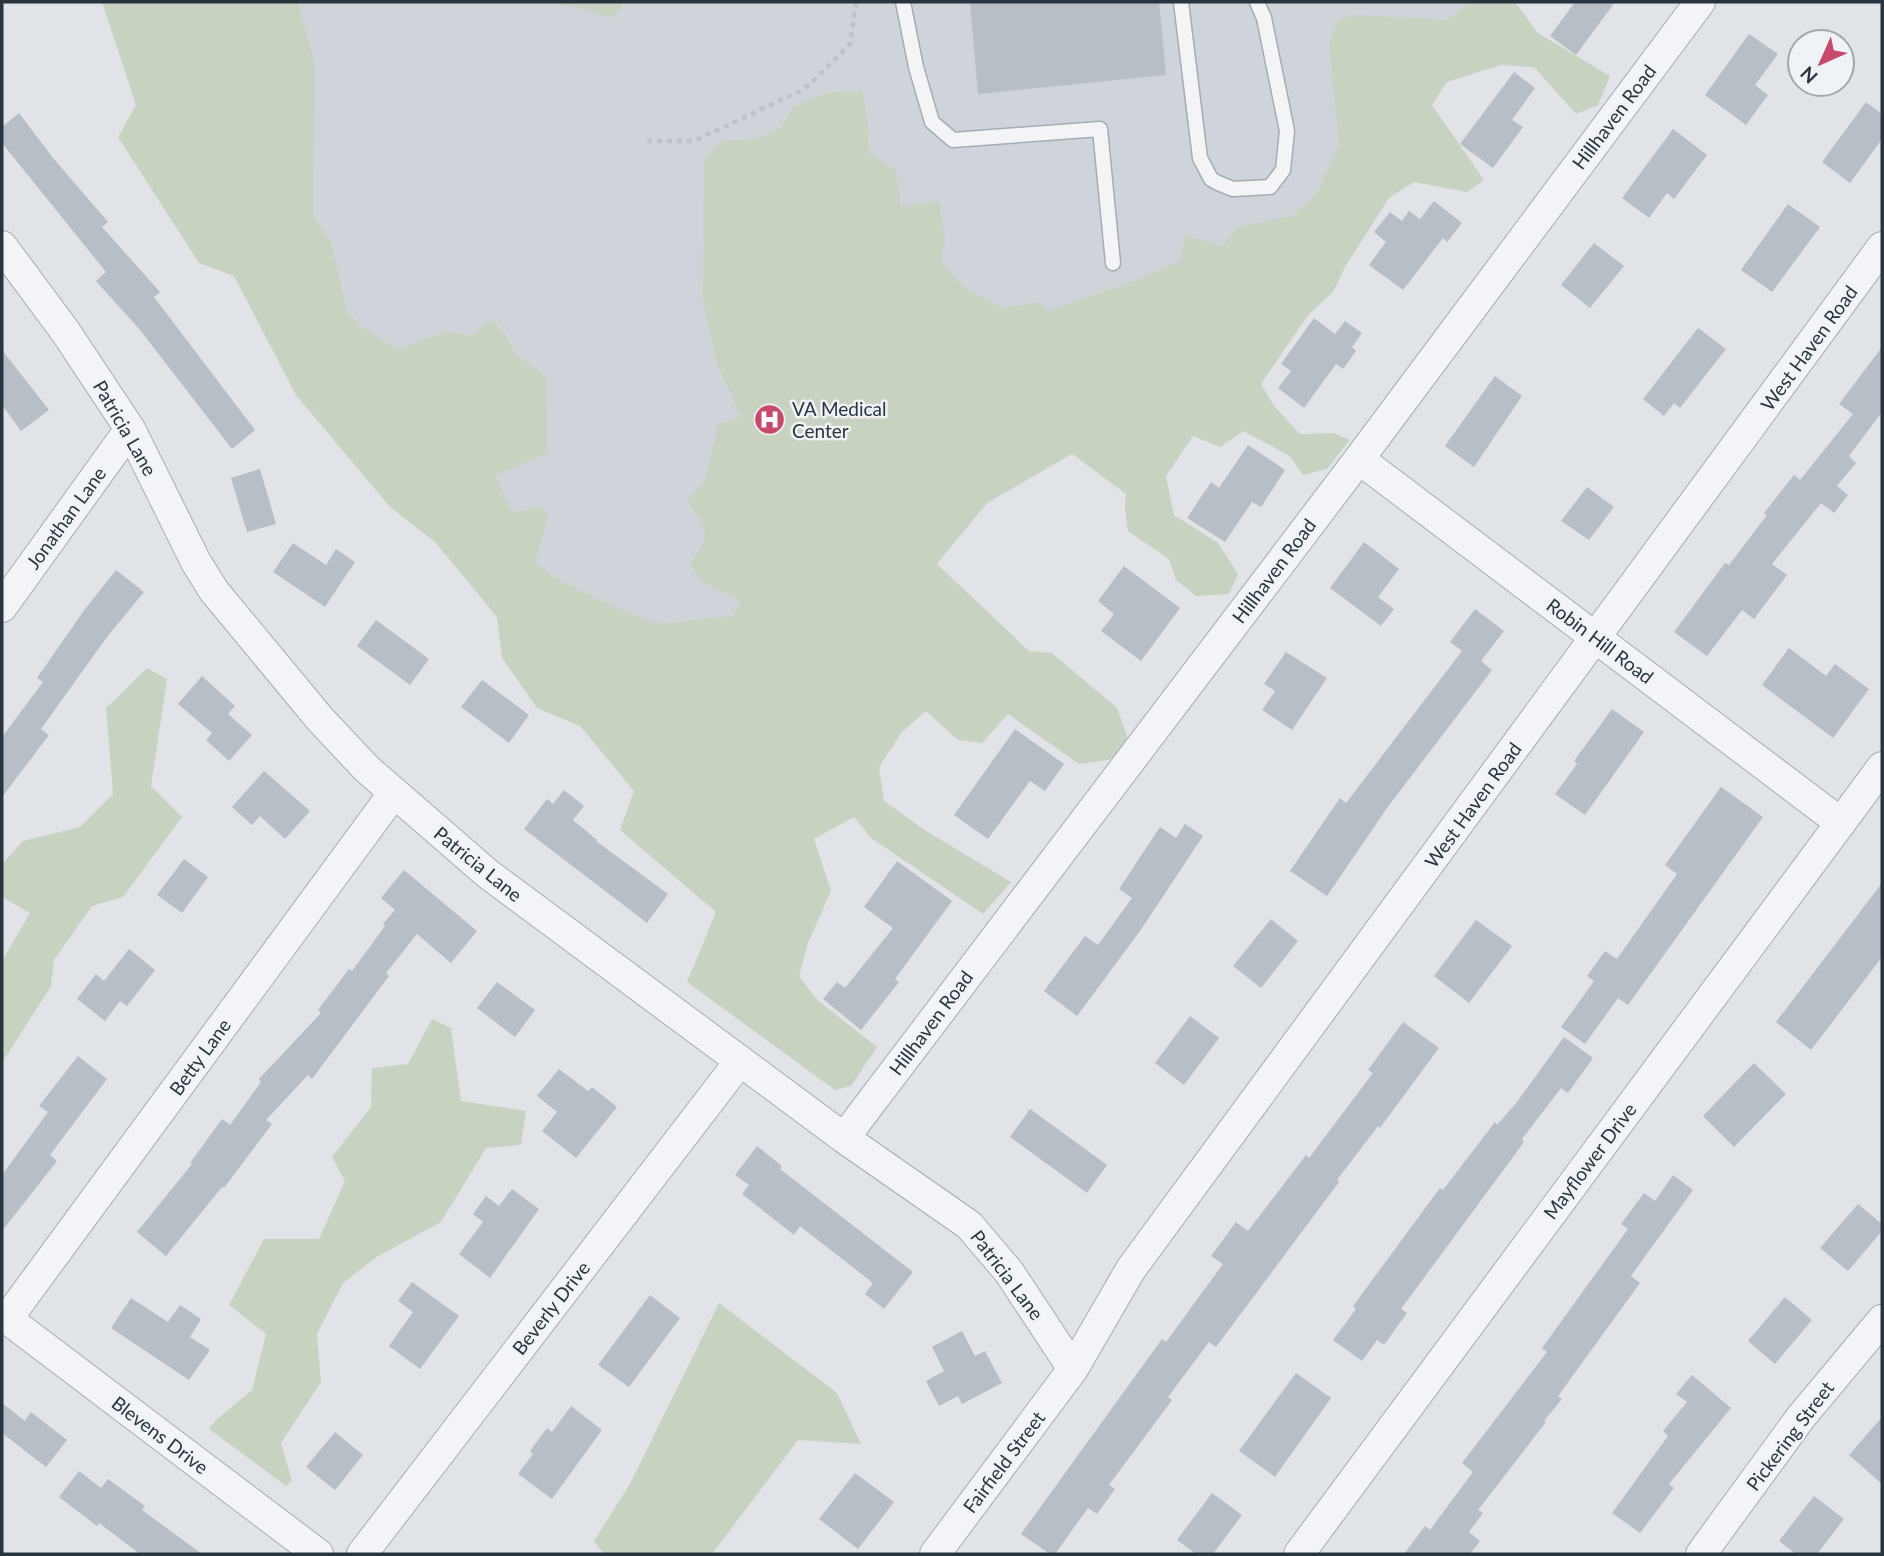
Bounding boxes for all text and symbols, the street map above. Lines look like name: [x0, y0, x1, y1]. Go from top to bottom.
north arrow: [1786, 28, 1856, 98]
street label: Hillhaven Road: [1567, 60, 1660, 174]
text: N: [1795, 62, 1822, 89]
street label: West Haven Road: [1755, 281, 1862, 415]
street label: Patricia Lane: [89, 376, 162, 480]
place label: VA Medical Center: [792, 397, 887, 442]
hospital icon: VA Medical Center: [752, 403, 786, 437]
street label: Jonathan Lane: [21, 462, 110, 573]
street label: Hillhaven Road: [1227, 514, 1320, 628]
street label: Robin Hill Road: [1542, 593, 1658, 688]
street label: West Haven Road: [1419, 738, 1526, 872]
street label: Patricia Lane: [430, 821, 527, 906]
street label: Hillhaven Road: [884, 966, 977, 1080]
street label: Betty Lane: [164, 1014, 235, 1100]
street label: Mayflower Drive: [1538, 1098, 1641, 1223]
street label: Patricia Lane: [966, 1225, 1049, 1324]
street label: Beverly Drive: [507, 1256, 594, 1359]
street label: Pickering Street: [1741, 1376, 1838, 1495]
street label: Blevens Drive: [107, 1391, 213, 1478]
street label: Fairfield Street: [958, 1406, 1049, 1517]

